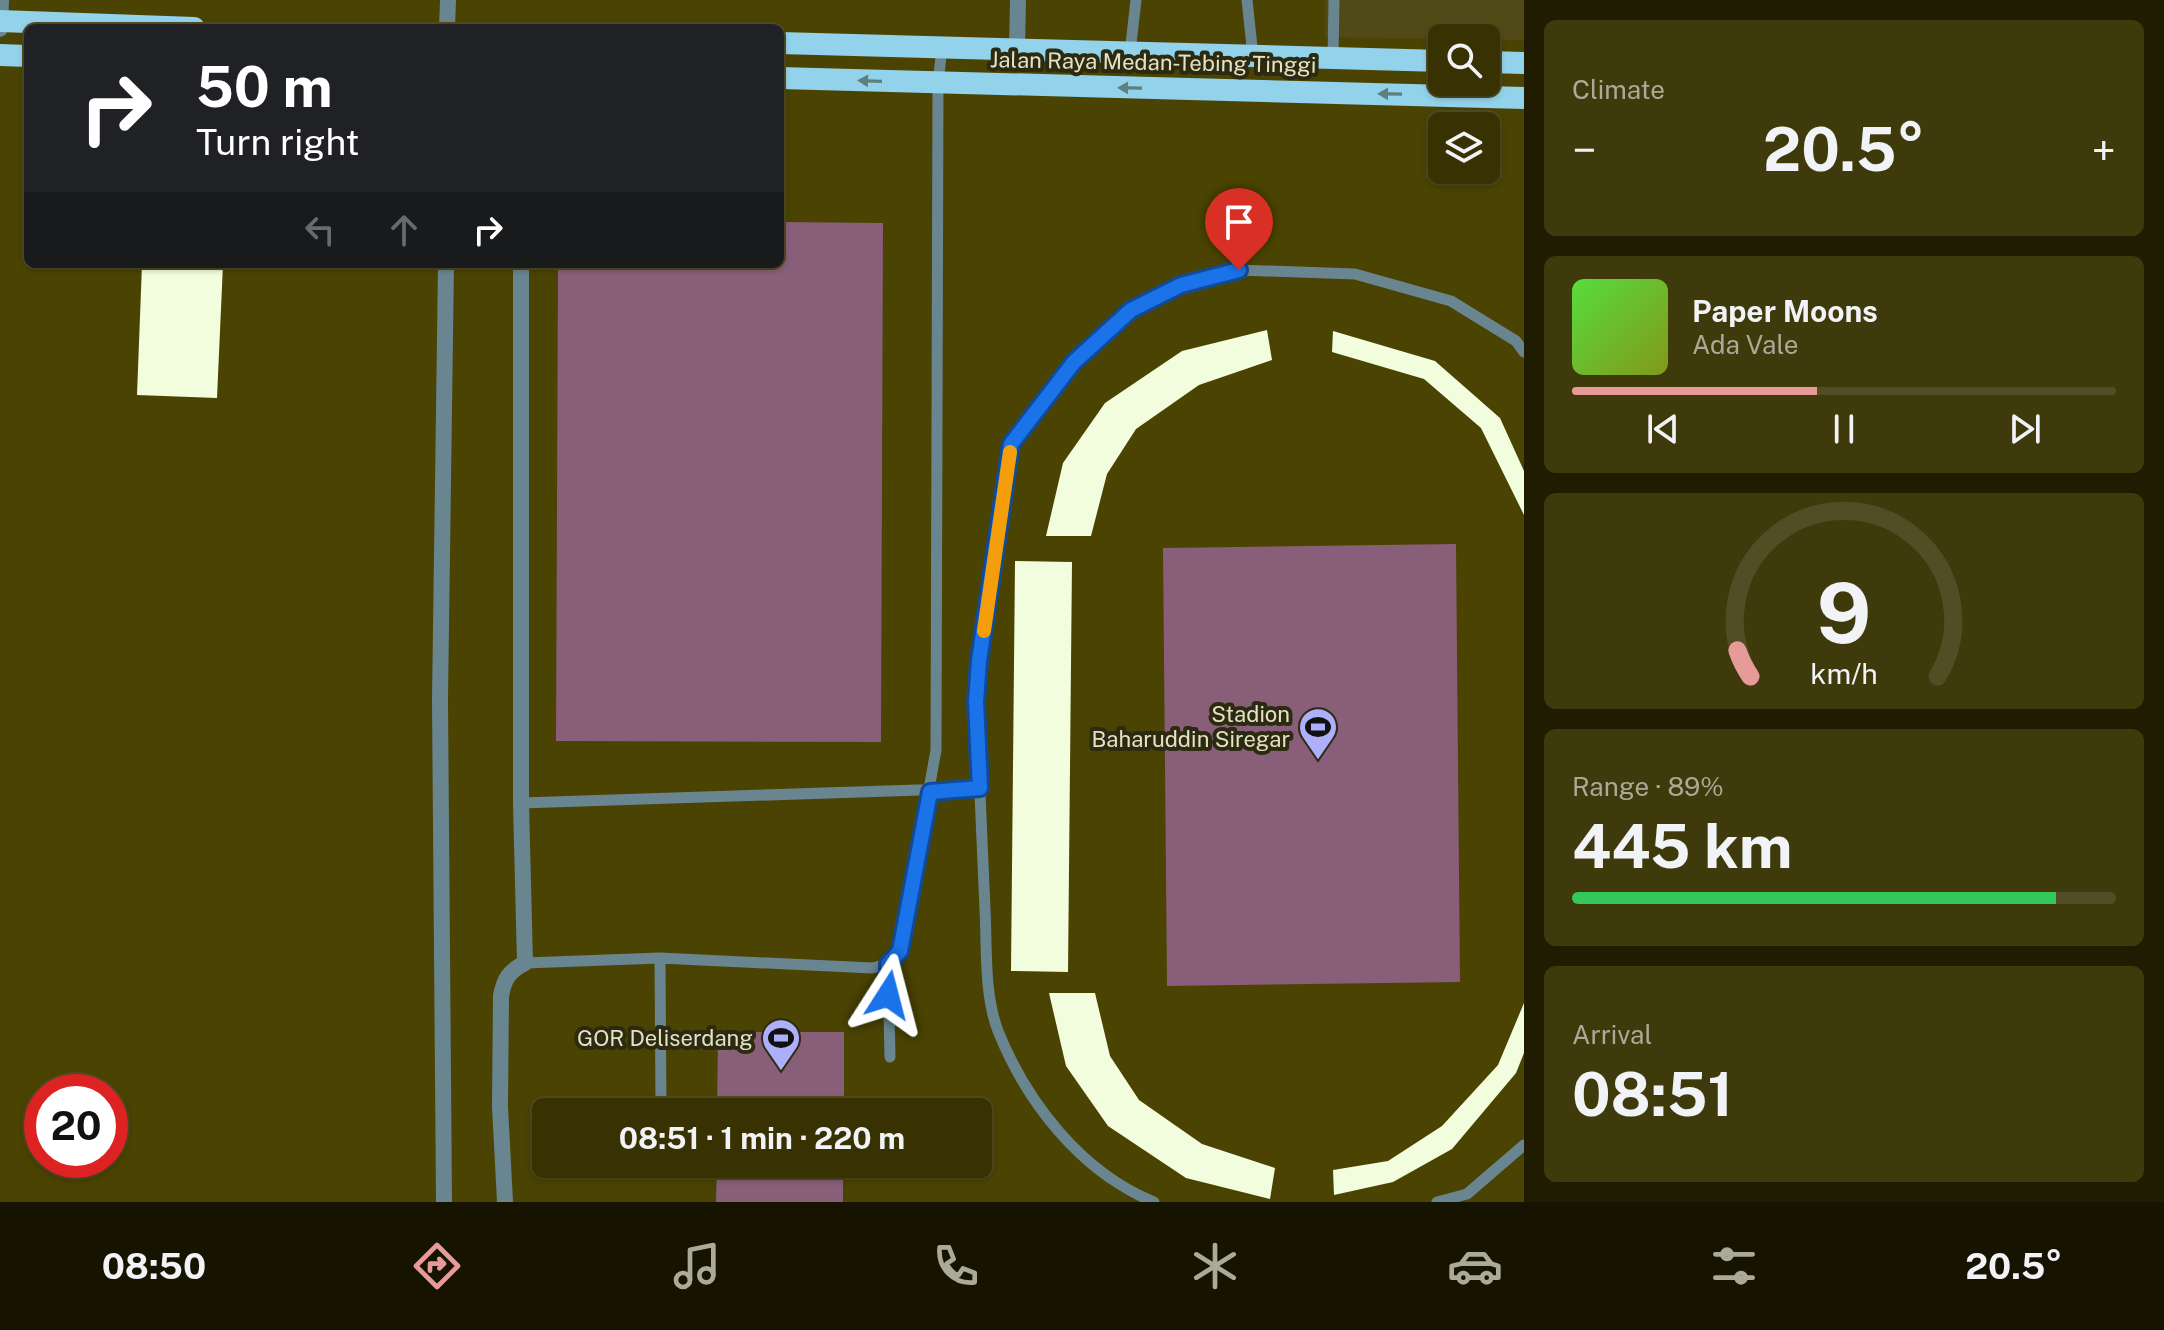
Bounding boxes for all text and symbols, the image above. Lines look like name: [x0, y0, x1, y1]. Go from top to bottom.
map controls: [1428, 24, 1500, 184]
button: search: [1428, 24, 1500, 96]
street label: Jalan Raya Medan-Tebing Tinggi: [990, 46, 1316, 78]
text: 50 m: [196, 54, 333, 120]
icon: right: [64, 56, 168, 160]
one-way arrow: [857, 74, 882, 87]
text: Climate: [1572, 74, 1665, 105]
one-way arrow: [1117, 81, 1142, 94]
one-way arrow: [1377, 88, 1402, 101]
button: layers: [1428, 112, 1500, 184]
text: 20.5°: [1763, 114, 1925, 185]
text: Turn right: [196, 121, 359, 163]
text: −: [1572, 124, 1596, 176]
text: +: [2092, 124, 2116, 176]
pin: [1205, 188, 1273, 270]
icon: arrive: [1217, 200, 1261, 244]
icon: left: [298, 208, 342, 252]
icon: ahead: [382, 208, 426, 252]
icon: right: [466, 208, 510, 252]
text: Paper Moons: [1692, 293, 1878, 329]
text: Ada Vale: [1692, 329, 1798, 360]
icon: previous: [1641, 407, 1685, 451]
icon: pause: [1822, 407, 1866, 451]
icon: next: [2003, 407, 2047, 451]
text: 9: [1817, 564, 1871, 662]
text: km/h: [1810, 657, 1878, 690]
place label: Stadion Baharuddin Siregar: [1092, 701, 1290, 752]
sports icon: Stadion Baharuddin Siregar: [1297, 706, 1339, 761]
text: Range · 89%: [1572, 771, 1724, 802]
text: 445 km: [1572, 811, 1793, 882]
position arrow: [846, 953, 930, 1037]
sports icon: GOR Deliserdang: [760, 1017, 802, 1072]
text: Arrival: [1572, 1019, 1652, 1050]
place label: GOR Deliserdang: [577, 1025, 753, 1051]
text: 08:51: [1572, 1059, 1733, 1130]
speed limit sign: 20: [24, 1074, 128, 1178]
text: 08:51 · 1 min · 220 m: [619, 1120, 905, 1156]
icon: directions: [409, 1238, 465, 1294]
icon: music: [669, 1238, 725, 1294]
icon: phone: [928, 1238, 984, 1294]
icon: climate: [1187, 1238, 1243, 1294]
icon: car: [1447, 1238, 1503, 1294]
icon: filters: [1706, 1238, 1762, 1294]
text: 08:50: [102, 1245, 206, 1287]
text: 20.5°: [1965, 1245, 2062, 1287]

